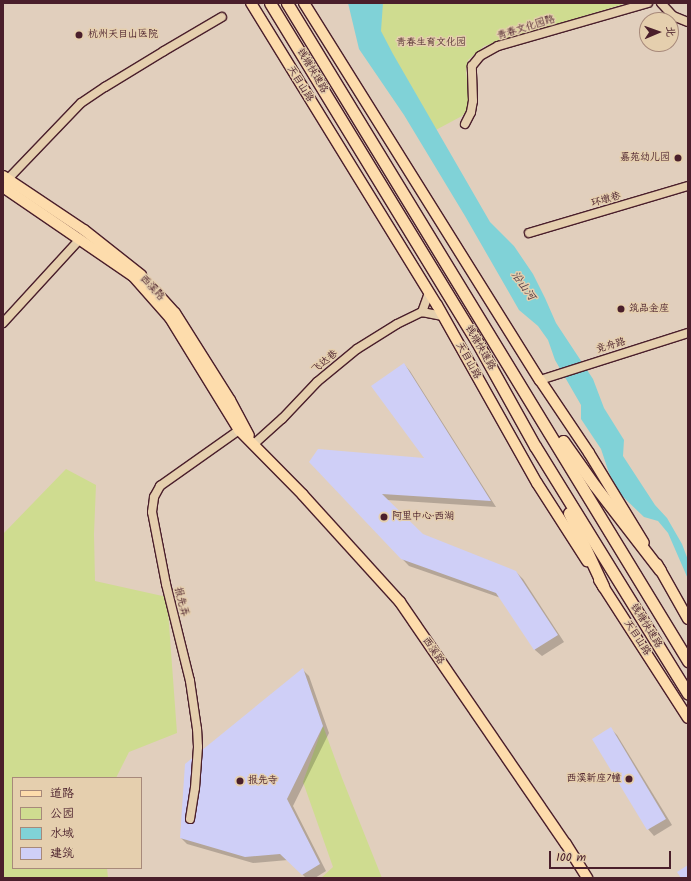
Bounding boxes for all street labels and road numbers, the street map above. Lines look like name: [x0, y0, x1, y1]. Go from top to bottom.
street label: 青春文化园路: [496, 13, 556, 43]
street label: 钱塘快速路: [294, 46, 330, 96]
street label: 天目山路: [284, 64, 316, 104]
street label: 环墩巷: [590, 190, 622, 210]
street label: 西溪路: [137, 273, 167, 303]
street label: 钱塘快速路: [462, 323, 498, 373]
street label: 竞舟路: [595, 336, 627, 356]
street label: 天目山路: [453, 341, 483, 381]
street label: 飞达巷: [310, 348, 340, 376]
street label: 报先弄: [172, 586, 190, 618]
street label: 钱塘快速路: [628, 602, 664, 650]
street label: 天目山路: [621, 618, 653, 658]
street label: 西溪路: [420, 635, 446, 667]

